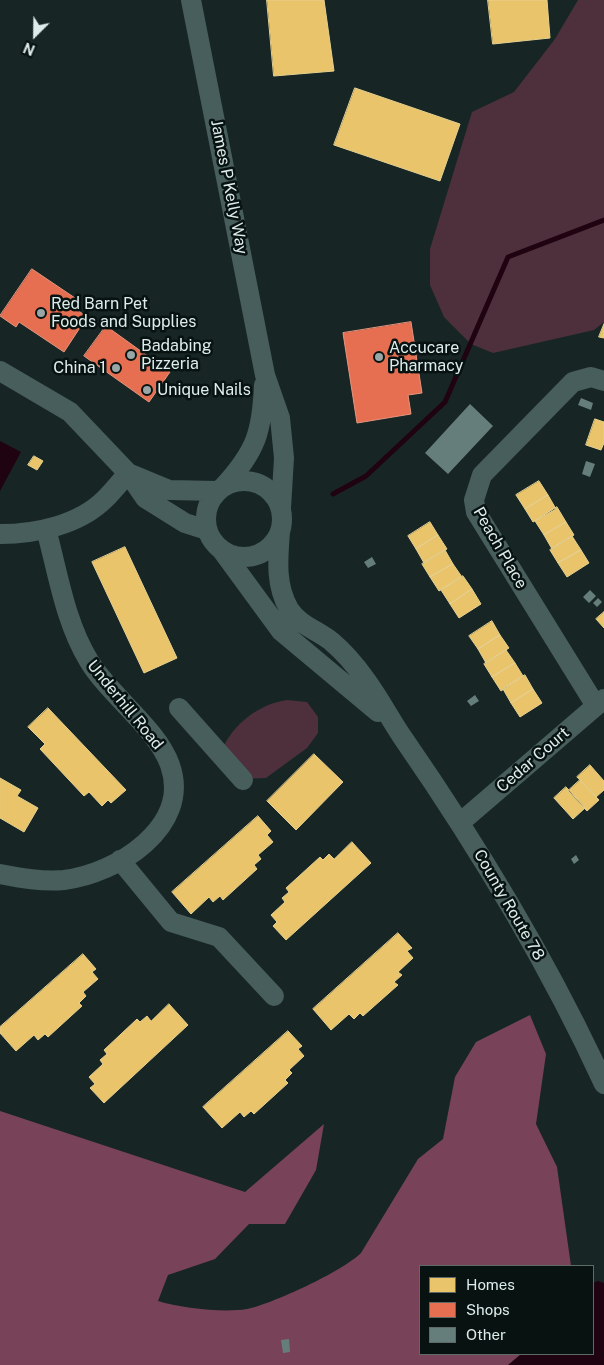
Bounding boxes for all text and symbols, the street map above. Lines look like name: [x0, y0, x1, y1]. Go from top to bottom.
north arrow: [10, 10, 60, 60]
text: N: [21, 39, 37, 58]
street label: James P Kelly Way: [207, 118, 251, 256]
place label: Red Barn Pet Foods and Supplies: [51, 294, 196, 332]
marker: Red Barn Pet Foods and Supplies: [35, 307, 47, 319]
place label: Badabing Pizzeria: [141, 336, 212, 374]
place label: Accucare Pharmacy: [389, 338, 463, 376]
marker: Badabing Pizzeria: [125, 349, 137, 361]
marker: Accucare Pharmacy: [373, 351, 385, 363]
place label: China 1: [53, 358, 106, 378]
marker: China 1: [110, 362, 122, 374]
place label: Unique Nails: [157, 380, 251, 400]
marker: Unique Nails: [141, 384, 153, 396]
street label: Peach Place: [469, 504, 531, 592]
street label: Underhill Road: [83, 656, 167, 754]
street label: Cedar Court: [493, 723, 573, 797]
street label: County Route 78: [470, 846, 548, 964]
legend: [419, 1265, 594, 1355]
text: Homes: [466, 1276, 515, 1293]
text: Shops: [466, 1301, 510, 1318]
text: Other: [466, 1326, 506, 1343]

